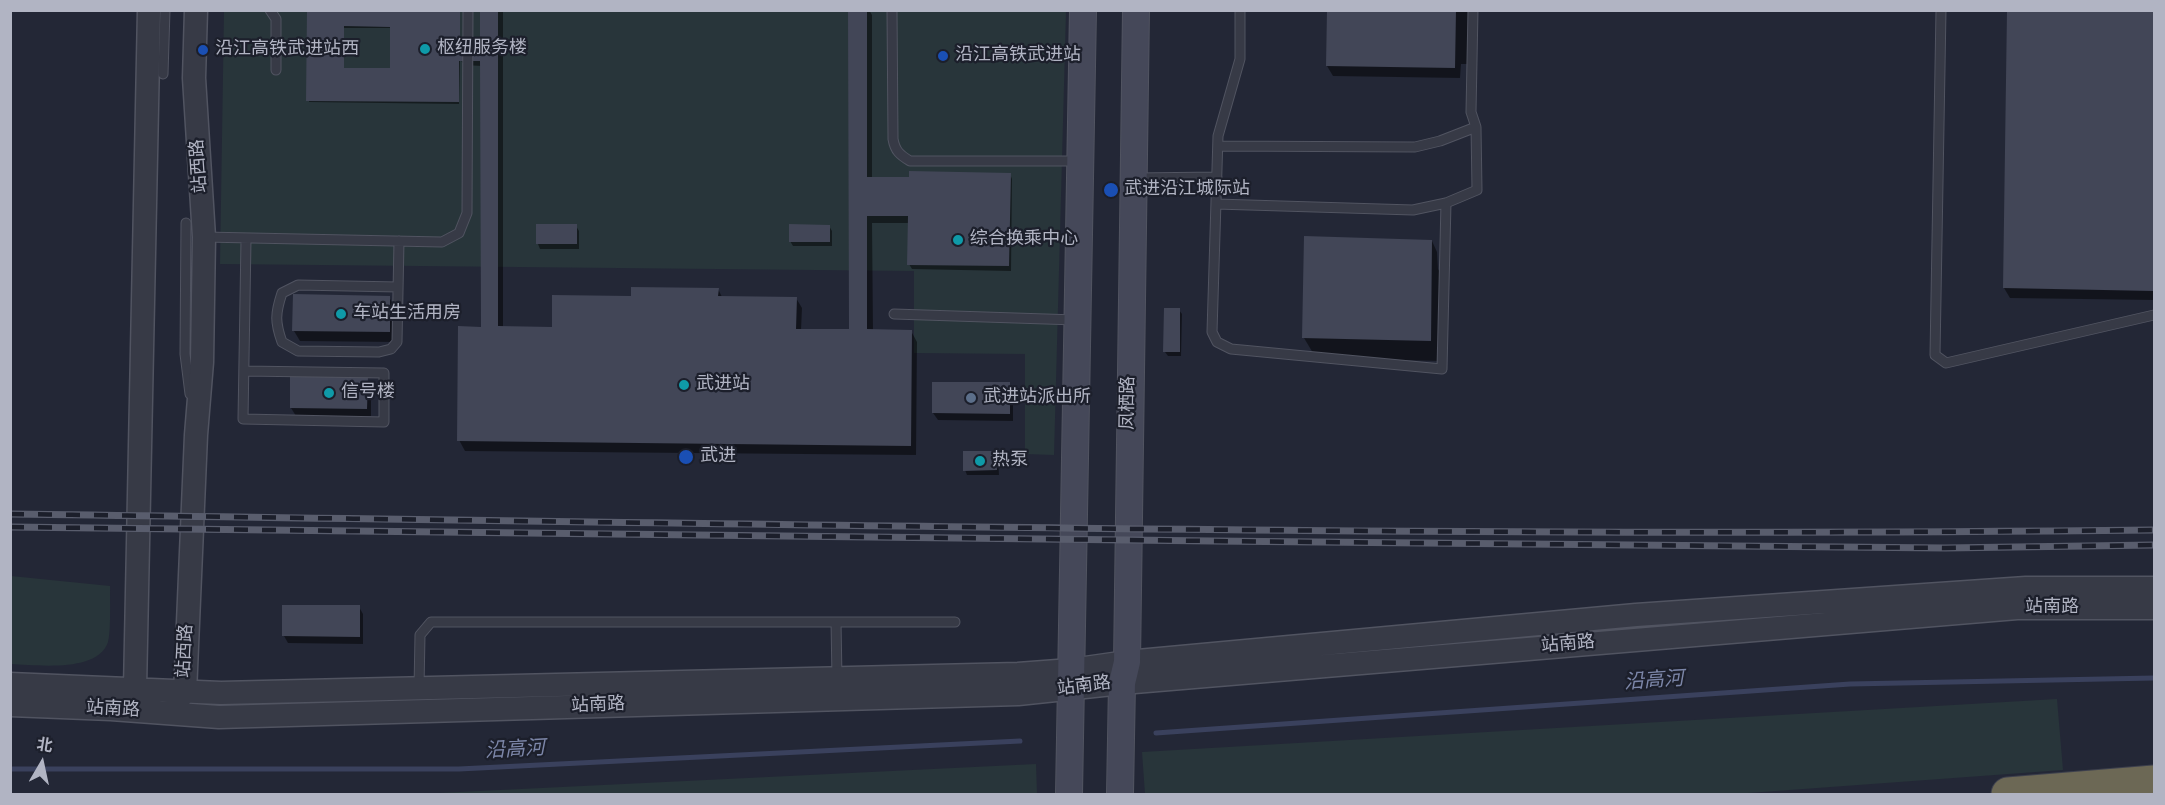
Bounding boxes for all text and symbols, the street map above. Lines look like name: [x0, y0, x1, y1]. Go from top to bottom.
place label: 枢纽服务楼: [437, 38, 527, 60]
place label: 沿江高铁武进站西: [215, 39, 359, 61]
marker: 枢纽服务楼: [418, 42, 432, 56]
marker: 沿江高铁武进站西: [196, 43, 210, 57]
place label: 沿江高铁武进站: [955, 45, 1081, 67]
marker: 沿江高铁武进站: [936, 49, 950, 63]
street label: 站西路: [187, 138, 213, 194]
place label: 武进沿江城际站: [1124, 179, 1250, 201]
marker: 武进沿江城际站: [1102, 181, 1120, 199]
place label: 综合换乘中心: [970, 229, 1078, 251]
marker: 综合换乘中心: [951, 233, 965, 247]
place label: 车站生活用房: [353, 303, 461, 325]
marker: 车站生活用房: [334, 307, 348, 321]
place label: 武进站: [696, 374, 750, 396]
street label: 凤栖路: [1118, 376, 1140, 430]
marker: 武进站: [677, 378, 691, 392]
place label: 信号楼: [341, 382, 395, 404]
marker: 信号楼: [322, 386, 336, 400]
place label: 武进站派出所: [983, 387, 1091, 409]
marker: 武进站派出所: [964, 391, 978, 405]
place label: 武进: [700, 446, 736, 468]
marker: 武进: [677, 448, 695, 466]
place label: 热泵: [992, 450, 1028, 472]
marker: 热泵: [973, 454, 987, 468]
street label: 站南路: [2025, 597, 2079, 619]
street label: 站西路: [174, 623, 198, 679]
street label: 站南路: [1540, 632, 1596, 658]
water label: 沿高河: [1623, 668, 1685, 696]
street label: 站南路: [1056, 673, 1112, 701]
street label: 站南路: [571, 694, 625, 718]
street label: 站南路: [85, 698, 141, 722]
north arrow: [12, 733, 72, 793]
text: 北: [35, 733, 54, 757]
water label: 沿高河: [484, 737, 546, 765]

